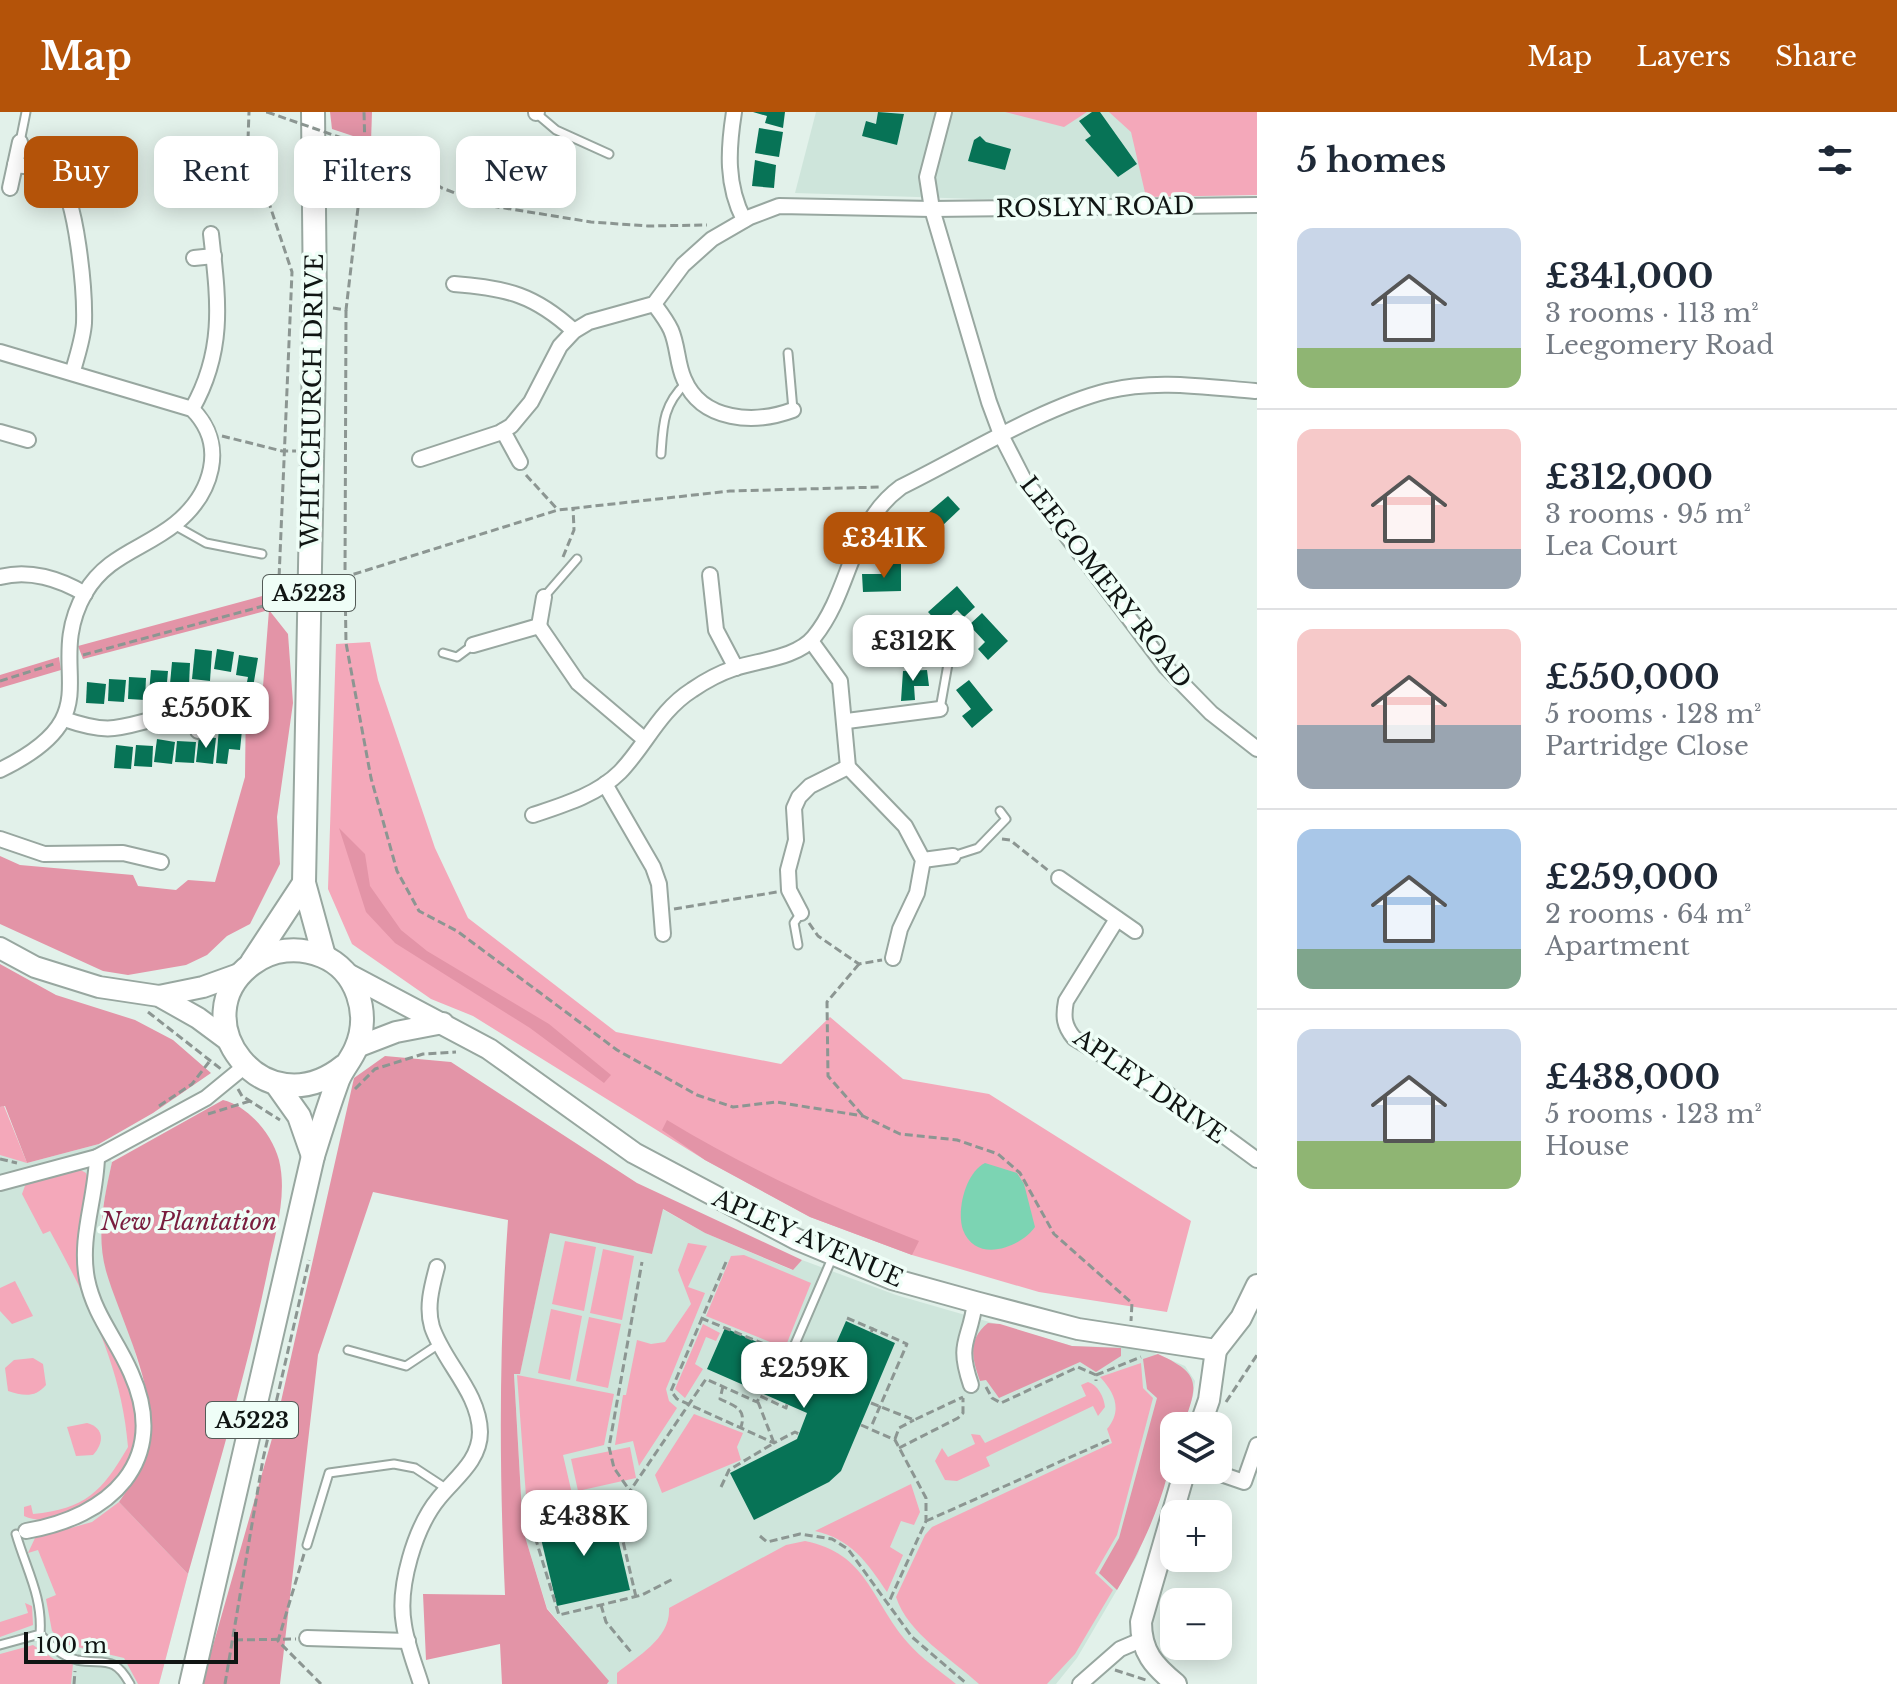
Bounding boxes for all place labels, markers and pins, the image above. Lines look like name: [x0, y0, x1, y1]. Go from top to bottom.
pin: £341K: [828, 512, 940, 580]
pin: £312K: [857, 615, 969, 683]
pin: £550K: [150, 682, 262, 750]
pin: £259K: [748, 1342, 860, 1410]
pin: £438K: [528, 1490, 640, 1558]

